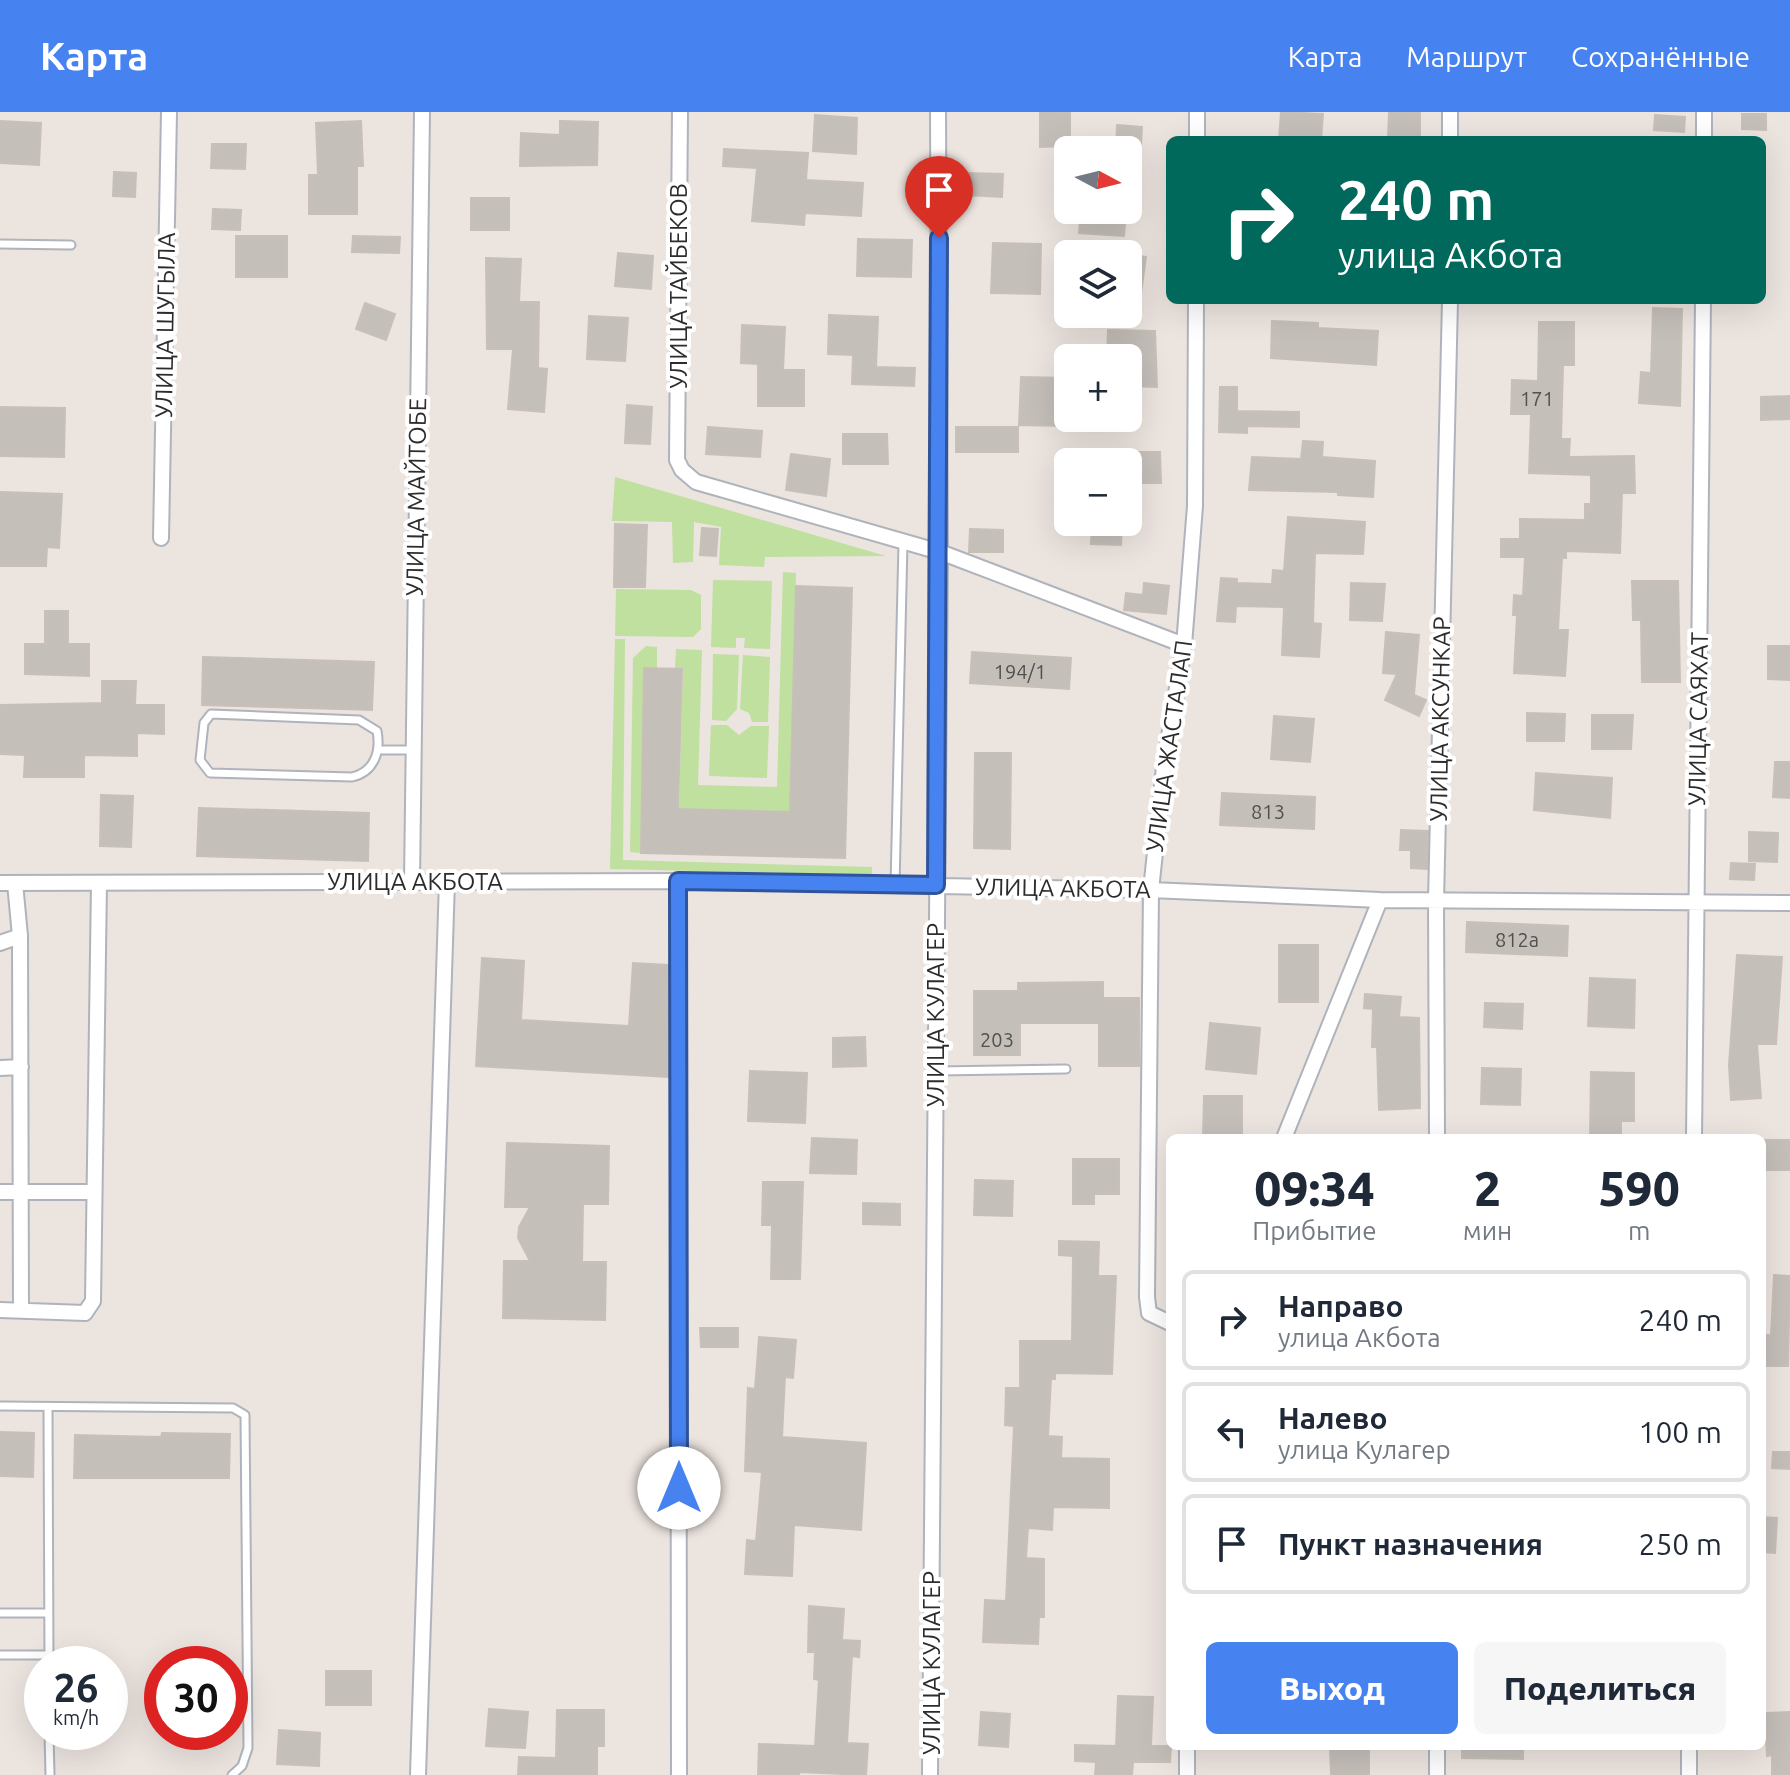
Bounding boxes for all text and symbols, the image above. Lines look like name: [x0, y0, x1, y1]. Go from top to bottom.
text: Карта: [40, 35, 148, 77]
text: Карта: [1288, 41, 1362, 72]
text: Маршрут: [1406, 41, 1527, 72]
text: Сохранённые: [1571, 41, 1750, 72]
north arrow: [1054, 136, 1142, 224]
map controls: [1054, 136, 1142, 536]
pin: [905, 156, 973, 238]
icon: arrive: [917, 168, 961, 212]
icon: right: [1206, 168, 1310, 272]
text: 240 m: [1338, 168, 1494, 231]
street label: УЛИЦА ТАЙБЕКОВ: [664, 183, 692, 389]
street label: УЛИЦА ШУГЫЛА: [150, 232, 180, 418]
text: улица Акбота: [1338, 234, 1563, 275]
button: layers: [1054, 240, 1142, 328]
button: +: [1054, 344, 1142, 432]
house number: 171: [1520, 387, 1554, 410]
street label: УЛИЦА МАЙТОБЕ: [400, 398, 431, 596]
button: −: [1054, 448, 1142, 536]
street label: УЛИЦА АКСУНКАР: [1425, 616, 1455, 822]
street label: УЛИЦА САЯХАТ: [1683, 632, 1713, 806]
street label: УЛИЦА ЖАСТАЛАП: [1141, 638, 1197, 854]
house number: 194/1: [994, 660, 1046, 683]
house number: 813: [1251, 800, 1285, 823]
street label: УЛИЦА АКБОТА: [327, 868, 503, 895]
street label: УЛИЦА АКБОТА: [975, 873, 1151, 903]
street label: УЛИЦА КУЛАГЕР: [922, 923, 949, 1107]
house number: 812а: [1495, 928, 1539, 951]
house number: 203: [980, 1028, 1014, 1051]
text: 09:34: [1254, 1161, 1374, 1215]
text: 2: [1474, 1161, 1501, 1215]
text: 590: [1599, 1161, 1680, 1215]
text: Прибытие: [1252, 1216, 1377, 1245]
text: мин: [1463, 1216, 1512, 1245]
text: m: [1628, 1216, 1650, 1245]
text: Направо: [1278, 1289, 1404, 1323]
icon: right: [1210, 1298, 1254, 1342]
text: 240 m: [1638, 1303, 1722, 1337]
text: улица Акбота: [1278, 1323, 1441, 1352]
text: Налево: [1278, 1401, 1388, 1435]
icon: left: [1210, 1410, 1254, 1454]
text: 100 m: [1638, 1415, 1722, 1449]
text: улица Кулагер: [1278, 1435, 1451, 1464]
position arrow: [637, 1446, 721, 1530]
icon: arrive: [1210, 1522, 1254, 1566]
text: Пункт назначения: [1278, 1527, 1543, 1561]
text: 250 m: [1638, 1527, 1722, 1561]
street label: УЛИЦА КУЛАГЕР: [918, 1571, 945, 1755]
button: Выход: [1206, 1642, 1458, 1734]
button: Поделиться: [1474, 1642, 1726, 1734]
speed limit sign: 30: [144, 1646, 248, 1750]
text: 26: [53, 1665, 99, 1710]
text: km/h: [53, 1706, 99, 1729]

